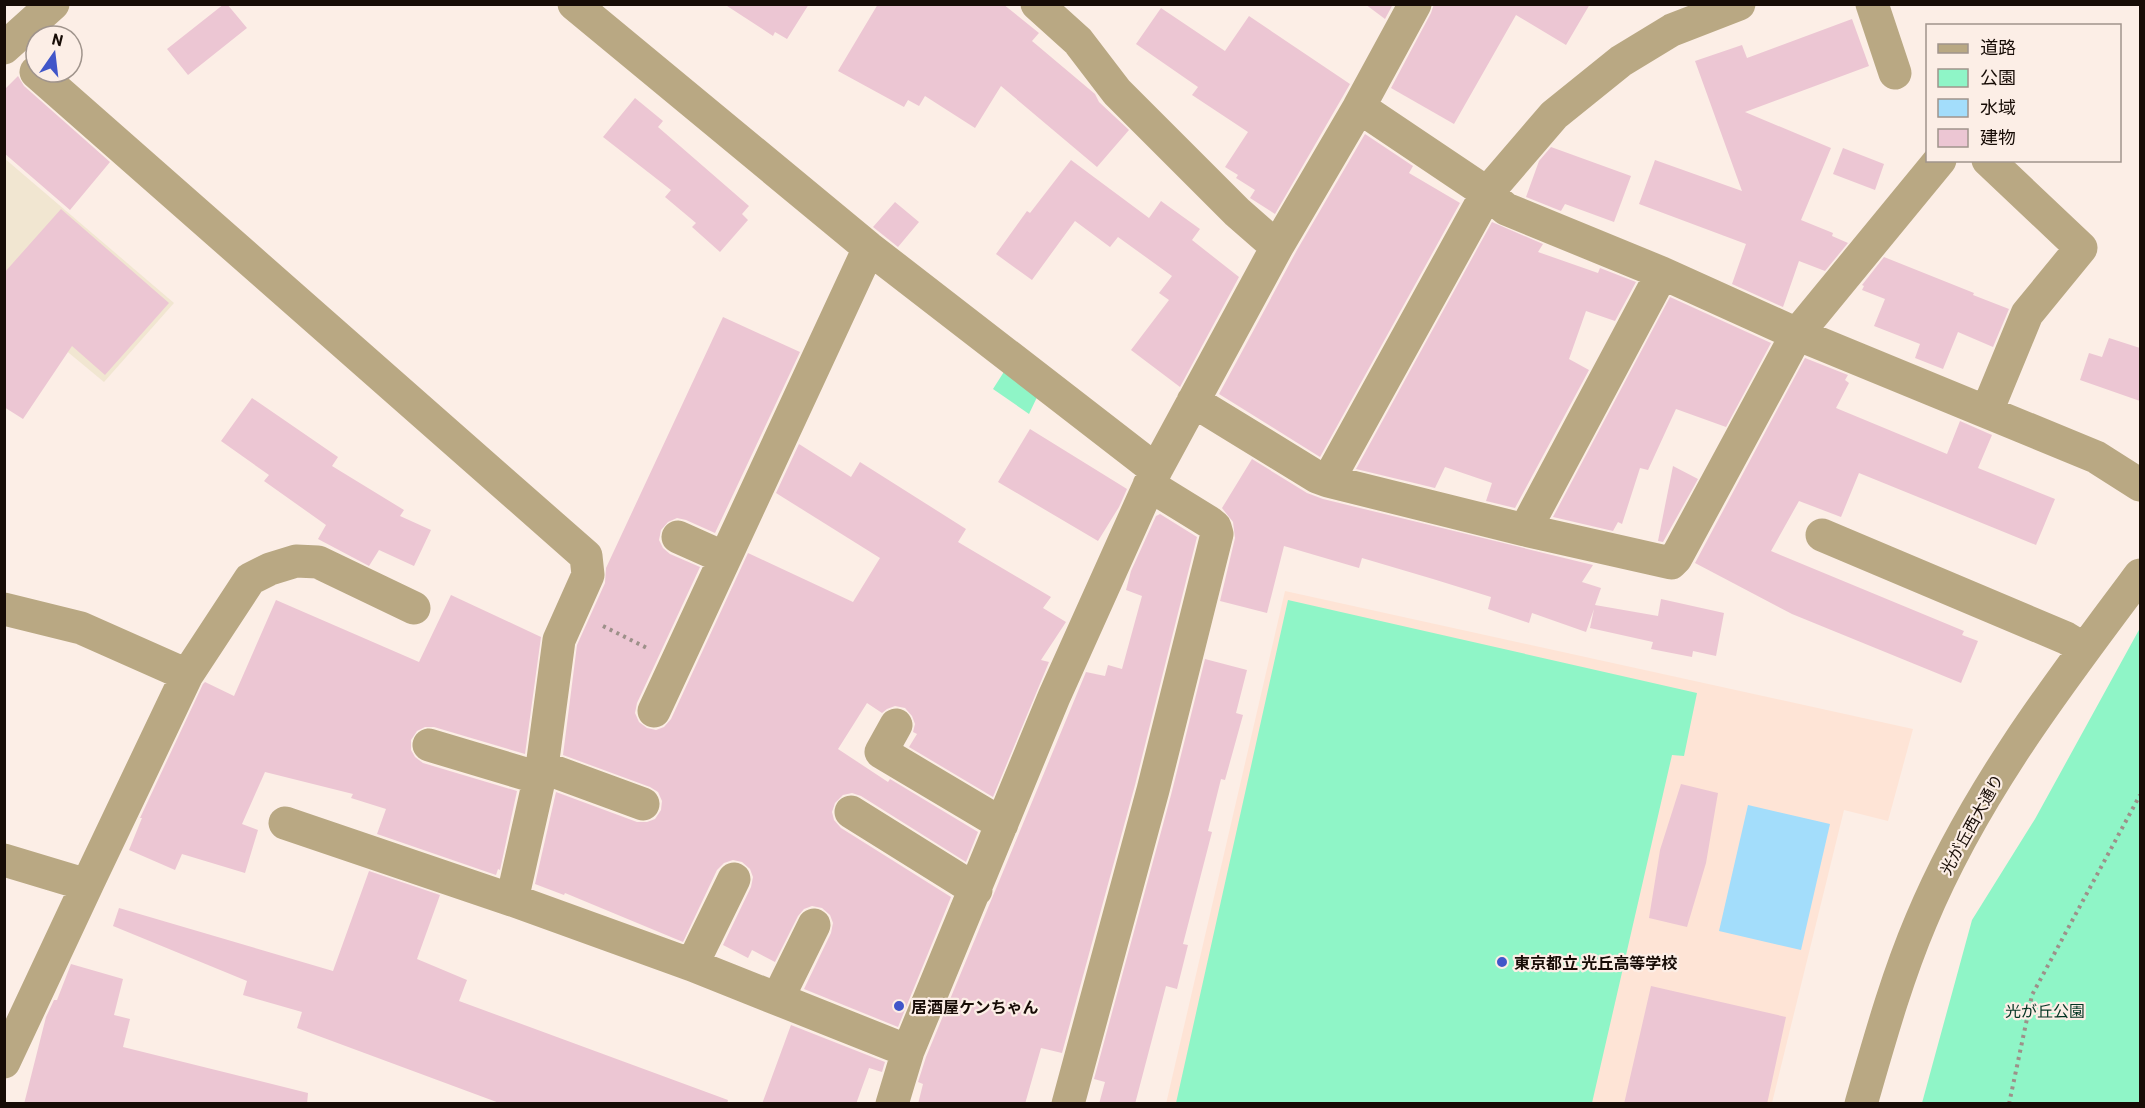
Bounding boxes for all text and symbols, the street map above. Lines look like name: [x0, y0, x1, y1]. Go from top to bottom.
north arrow: [24, 24, 84, 84]
legend: [1926, 24, 2121, 162]
text: N: [50, 28, 65, 49]
text: 道路: [1980, 36, 2016, 58]
text: 公園: [1980, 66, 2016, 88]
text: 水域: [1980, 96, 2016, 118]
text: 建物: [1980, 126, 2016, 148]
street label: 光が丘西大通り: [1936, 770, 2006, 878]
place label: 東京都立 光丘高等学校: [1514, 953, 1677, 972]
marker: 東京都立 光丘高等学校: [1495, 955, 1509, 969]
place label: 居酒屋ケンちゃん: [911, 997, 1039, 1016]
marker: 居酒屋ケンちゃん: [892, 999, 906, 1013]
park label: 光が丘公園: [2005, 1001, 2085, 1020]

